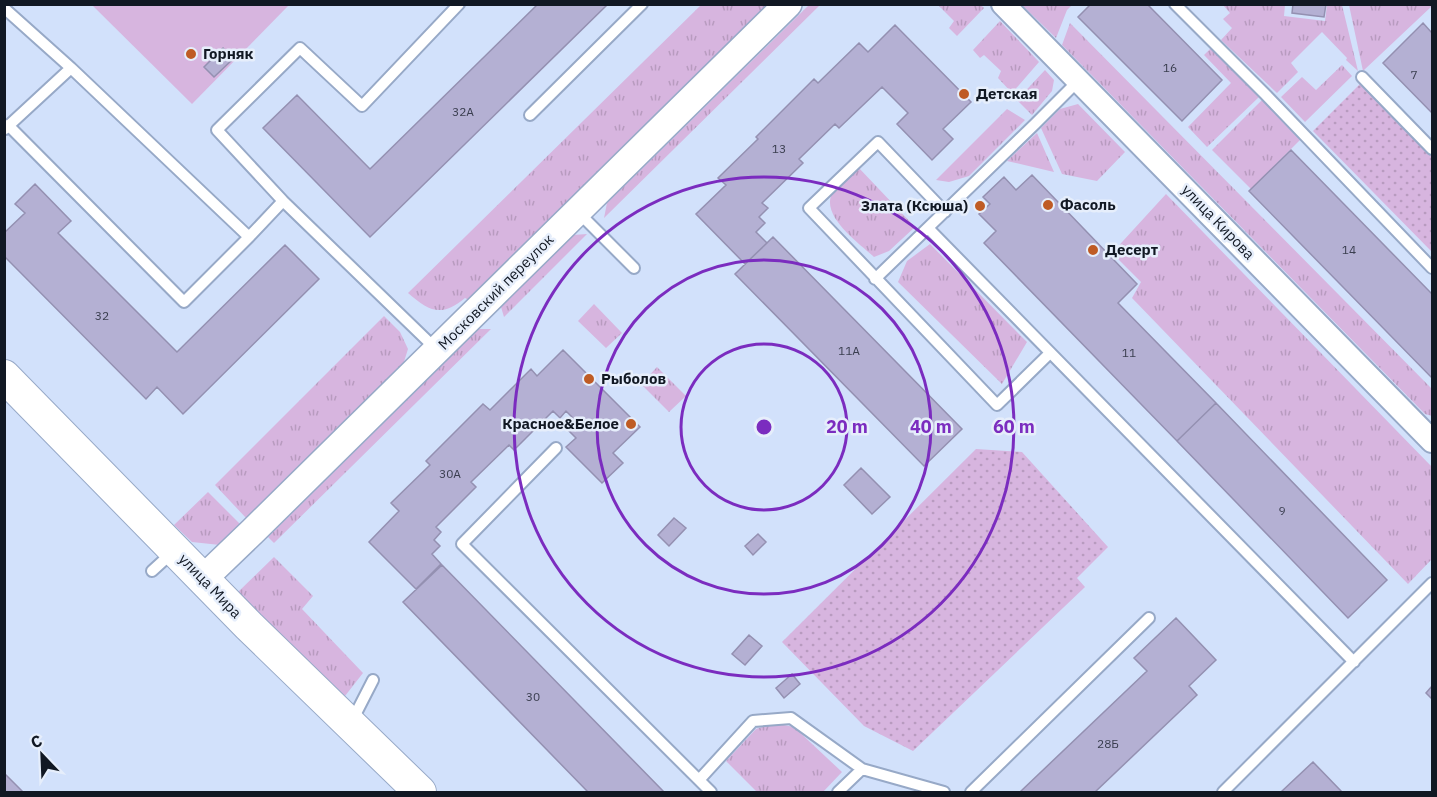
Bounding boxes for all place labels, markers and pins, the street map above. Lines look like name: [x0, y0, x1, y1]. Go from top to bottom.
place label: Горняк: [203, 44, 254, 63]
marker: Горняк: [184, 47, 198, 61]
place label: Детская: [976, 84, 1038, 103]
marker: Детская: [957, 87, 971, 101]
place label: Фасоль: [1060, 195, 1116, 214]
place label: Злата (Ксюша): [861, 196, 968, 215]
marker: Фасоль: [1041, 198, 1055, 212]
marker: Злата (Ксюша): [973, 199, 987, 213]
place label: Десерт: [1105, 240, 1159, 259]
marker: Десерт: [1086, 243, 1100, 257]
place label: Рыболов: [601, 369, 666, 388]
marker: Рыболов: [582, 372, 596, 386]
place label: Красное&Белое: [502, 414, 619, 433]
marker: Красное&Белое: [624, 417, 638, 431]
centre of rings: [754, 417, 774, 437]

